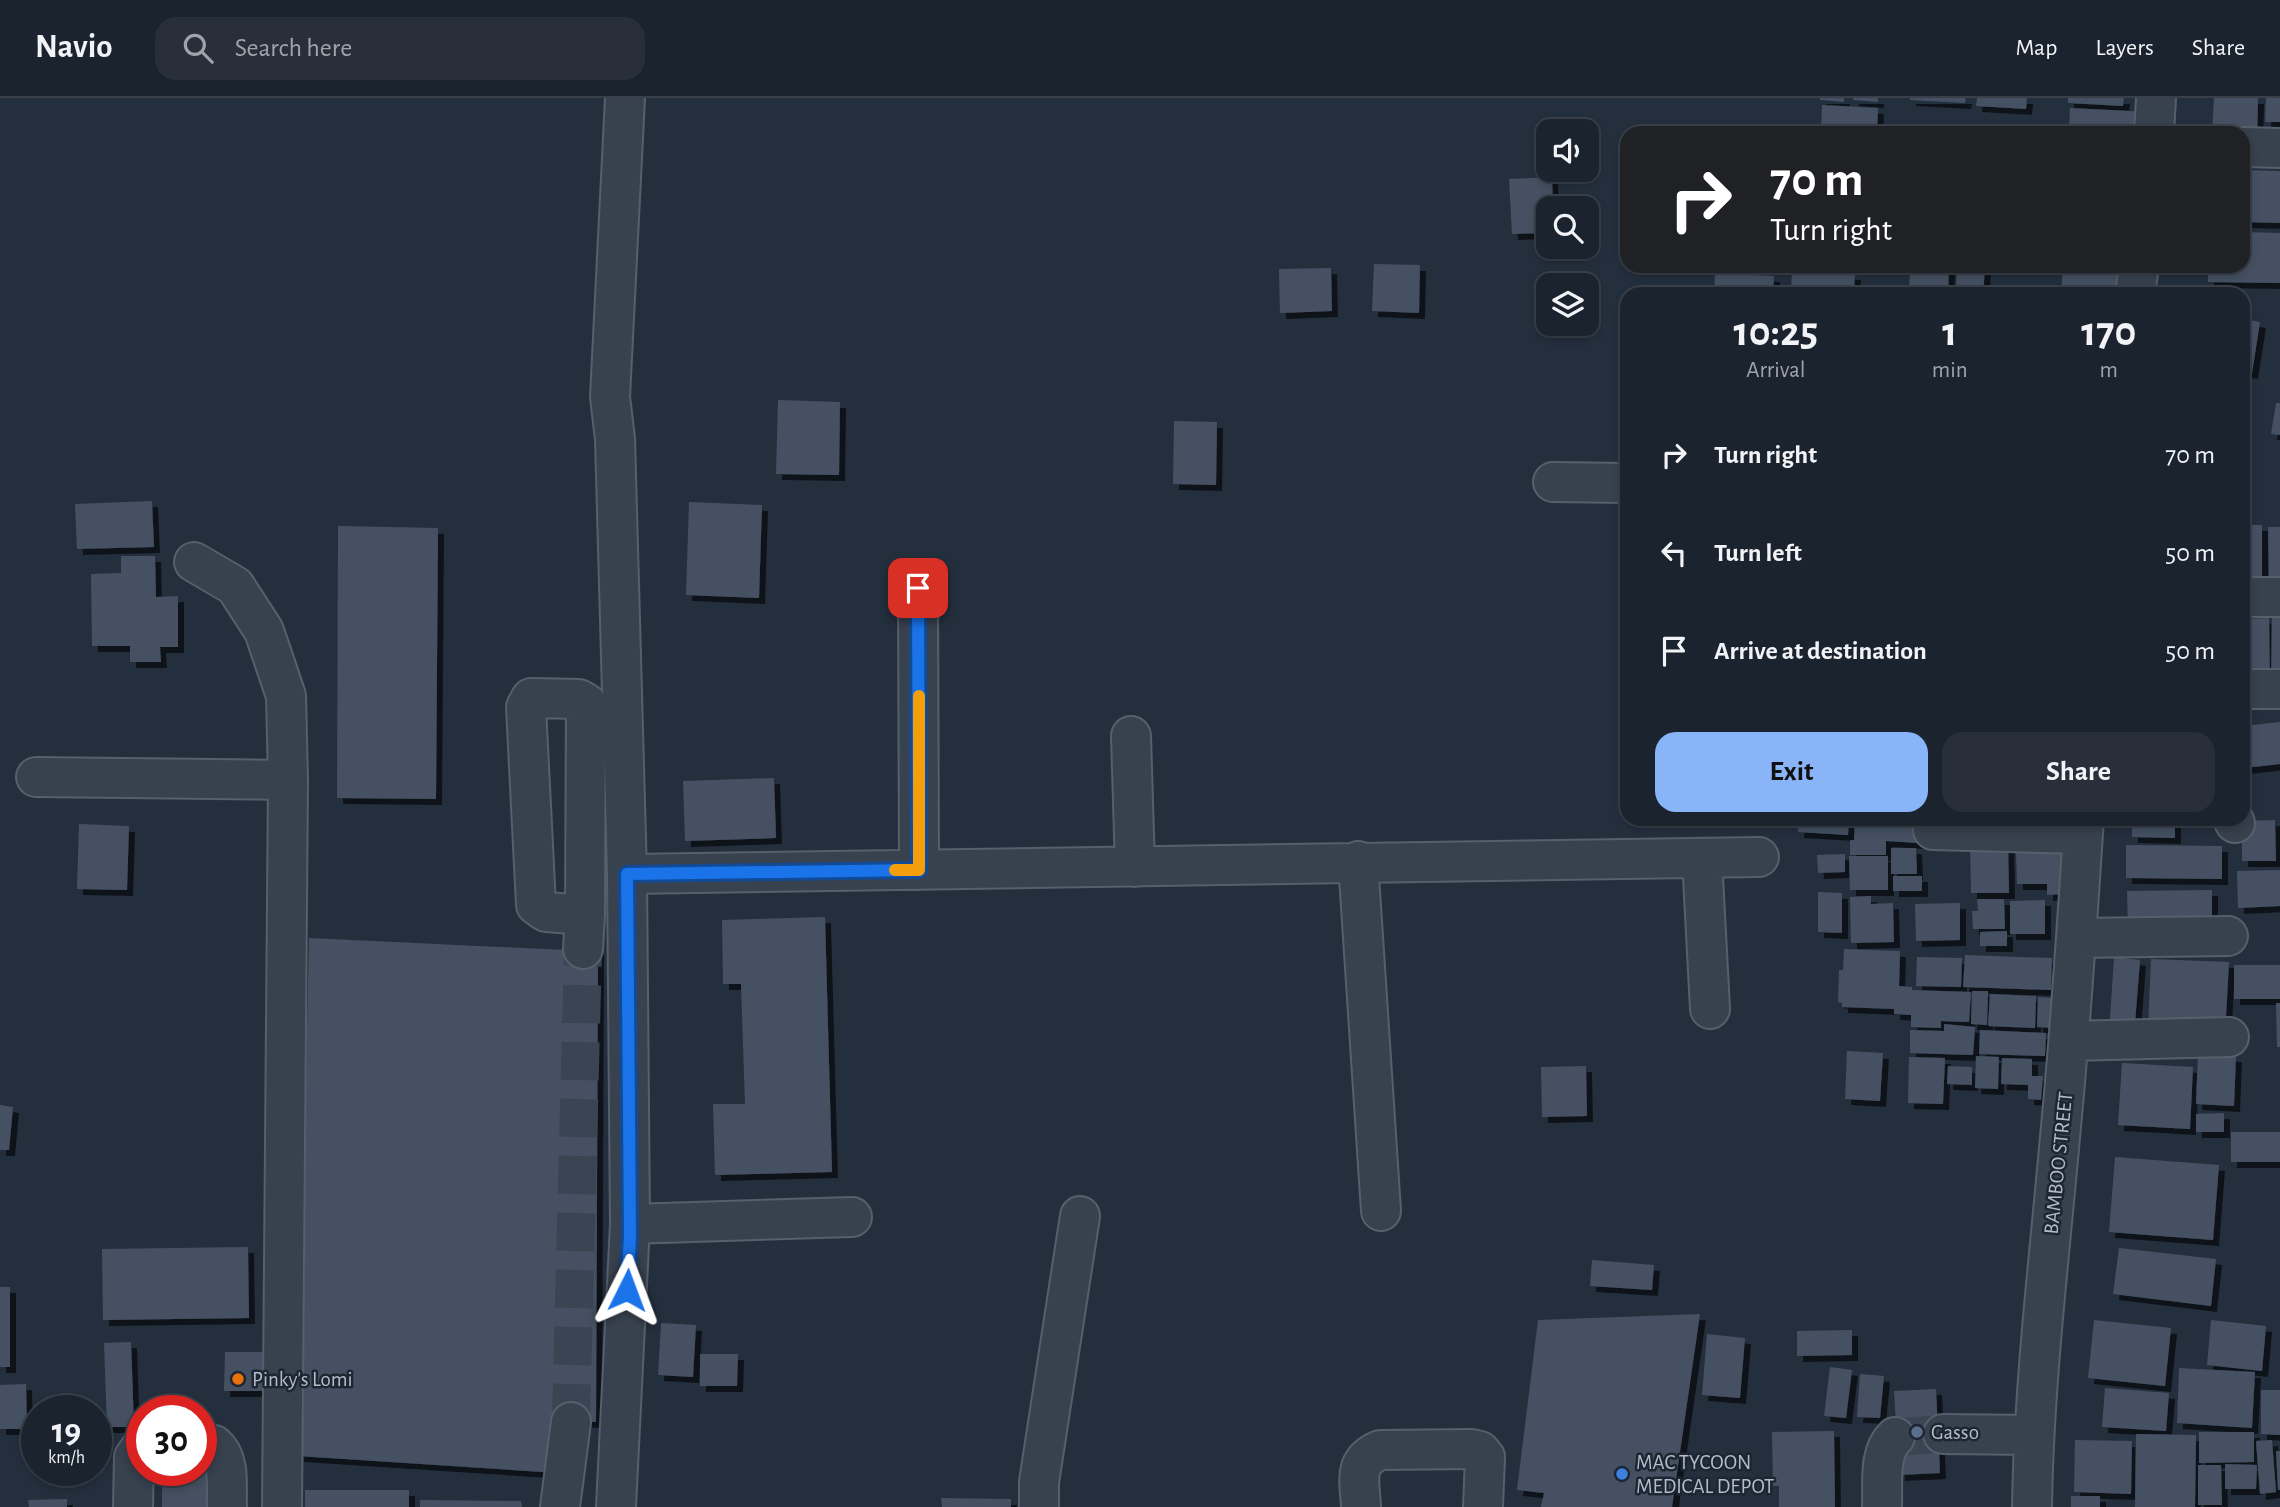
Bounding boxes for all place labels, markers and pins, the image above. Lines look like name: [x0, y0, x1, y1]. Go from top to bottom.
pin: [888, 558, 948, 618]
place label: Pinky's Lomi: [252, 1369, 353, 1390]
marker: Pinky's Lomi: [230, 1371, 246, 1387]
place label: Gasso: [1931, 1422, 1979, 1443]
marker: Gasso: [1909, 1424, 1925, 1440]
place label: MAC TYCOON MEDICAL DEPOT: [1636, 1452, 1774, 1497]
marker: MAC TYCOON MEDICAL DEPOT: [1614, 1466, 1630, 1482]

